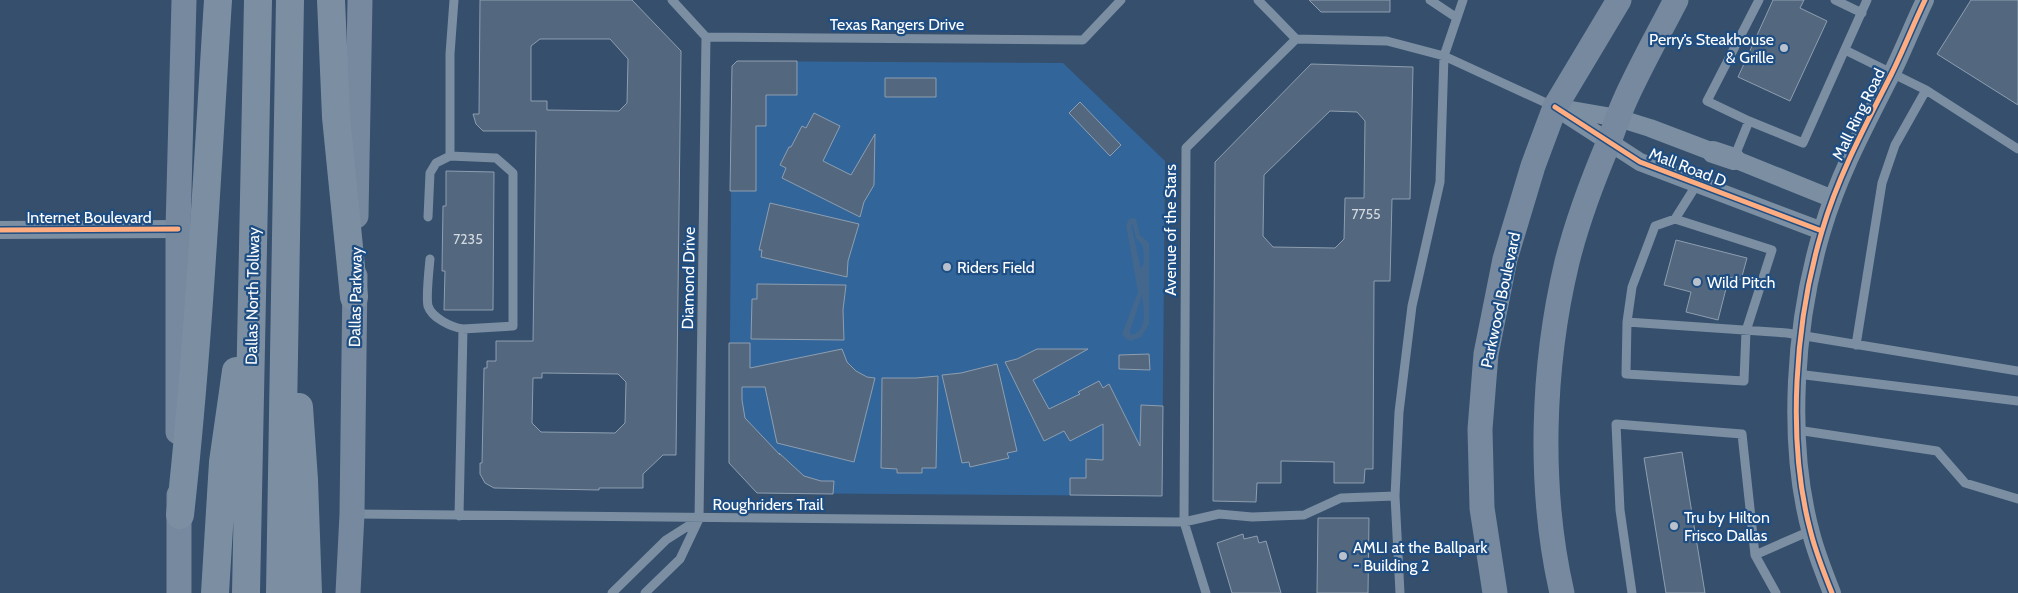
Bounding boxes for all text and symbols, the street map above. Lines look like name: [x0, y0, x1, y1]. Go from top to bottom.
street label: Texas Rangers Drive: [830, 15, 964, 34]
place label: Perry’s Steakhouse & Grille: [1649, 30, 1774, 67]
marker: Perry’s Steakhouse & Grille: [1778, 42, 1790, 54]
street label: Mall Ring Road: [1828, 65, 1889, 163]
street label: Mall Road D: [1646, 144, 1729, 191]
street label: Avenue of the Stars: [1161, 164, 1180, 296]
house number: 7755: [1351, 205, 1381, 223]
street label: Internet Boulevard: [26, 208, 152, 227]
street label: Diamond Drive: [678, 226, 699, 330]
street label: Dallas North Tollway: [242, 227, 263, 365]
house number: 7235: [453, 230, 483, 248]
street label: Parkwood Boulevard: [1477, 231, 1524, 370]
street label: Dallas Parkway: [345, 247, 366, 347]
place label: Riders Field: [957, 258, 1035, 277]
marker: Riders Field: [941, 261, 953, 273]
place label: Wild Pitch: [1707, 273, 1775, 292]
marker: Wild Pitch: [1691, 276, 1703, 288]
street label: Roughriders Trail: [713, 495, 824, 514]
place label: Tru by Hilton Frisco Dallas: [1684, 508, 1770, 545]
marker: Tru by Hilton Frisco Dallas: [1668, 520, 1680, 532]
place label: AMLI at the Ballpark - Building 2: [1353, 538, 1488, 575]
marker: AMLI at the Ballpark - Building 2: [1337, 550, 1349, 562]

